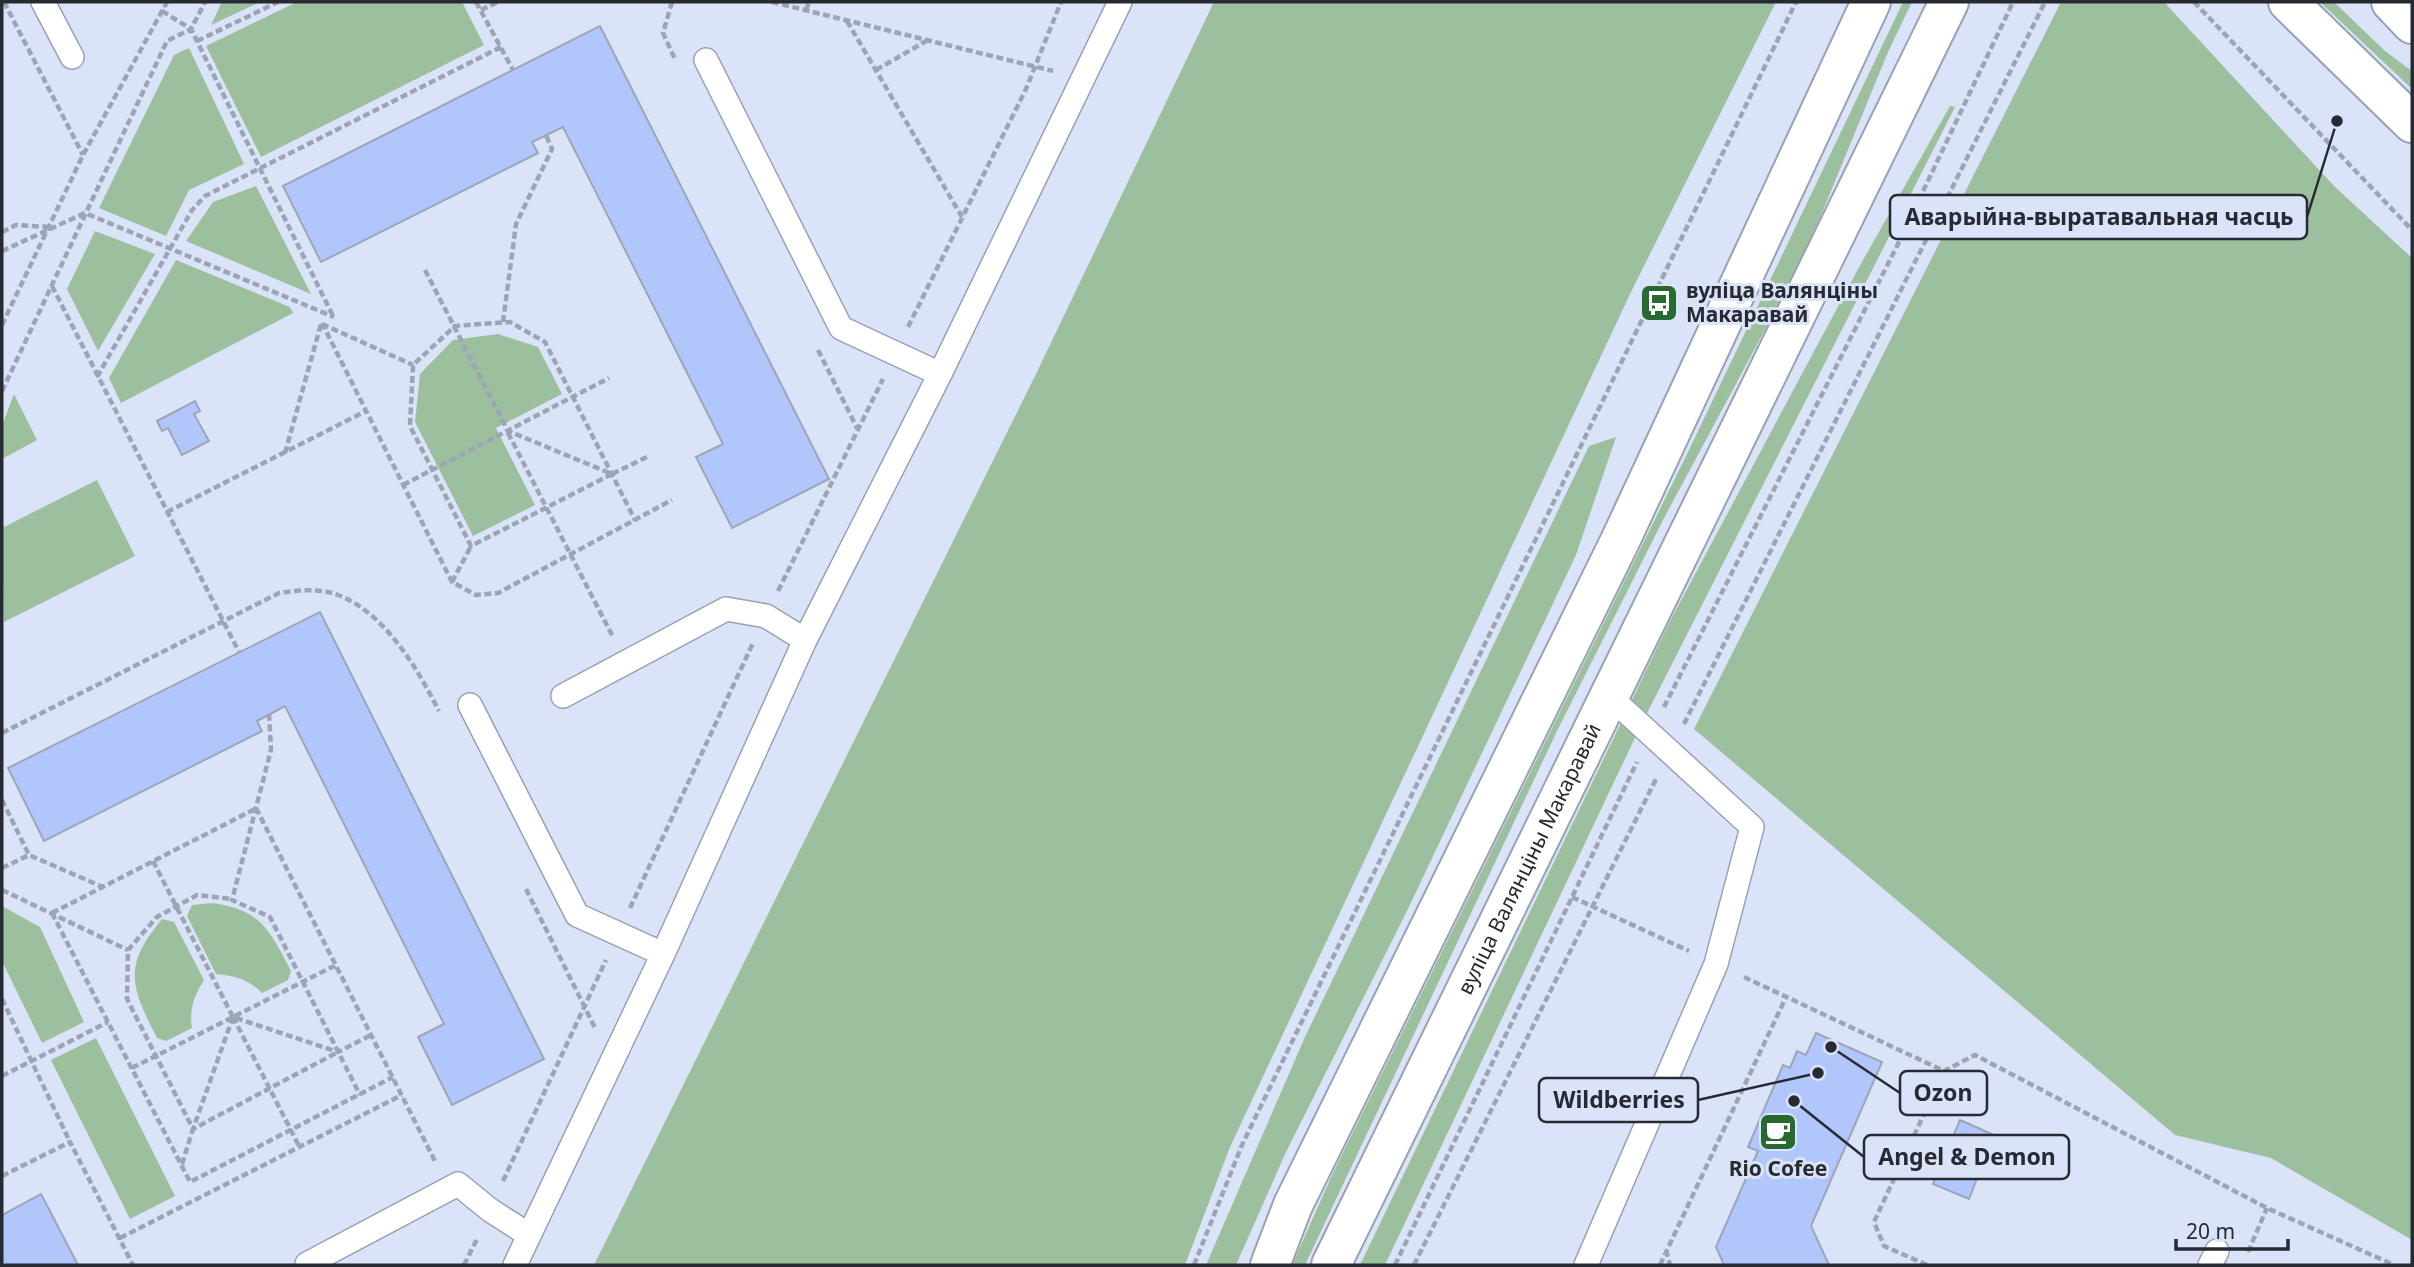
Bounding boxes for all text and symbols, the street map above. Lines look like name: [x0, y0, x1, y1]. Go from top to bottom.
callout: Аварыйна-выратавальная часць: [1890, 195, 2307, 239]
text: Аварыйна-выратавальная часць: [1905, 200, 2293, 232]
place label: вуліца Валянціны Макаравай: [1686, 276, 1878, 328]
bus stop icon: вуліца Валянціны Макаравай: [1638, 282, 1680, 324]
street label: вуліца Валянціны Макаравай: [1451, 718, 1607, 999]
callout: Ozon: [1900, 1071, 1987, 1115]
text: Ozon: [1914, 1076, 1972, 1108]
callout: Wildberries: [1539, 1078, 1698, 1122]
text: Wildberries: [1553, 1083, 1685, 1115]
cafe icon: Rio Cofee: [1757, 1111, 1799, 1153]
callout: Angel & Demon: [1864, 1135, 2069, 1179]
text: Angel & Demon: [1878, 1140, 2056, 1172]
place label: Rio Cofee: [1729, 1154, 1827, 1182]
scale bar: [2176, 1208, 2288, 1252]
text: 20 m: [2186, 1217, 2235, 1245]

